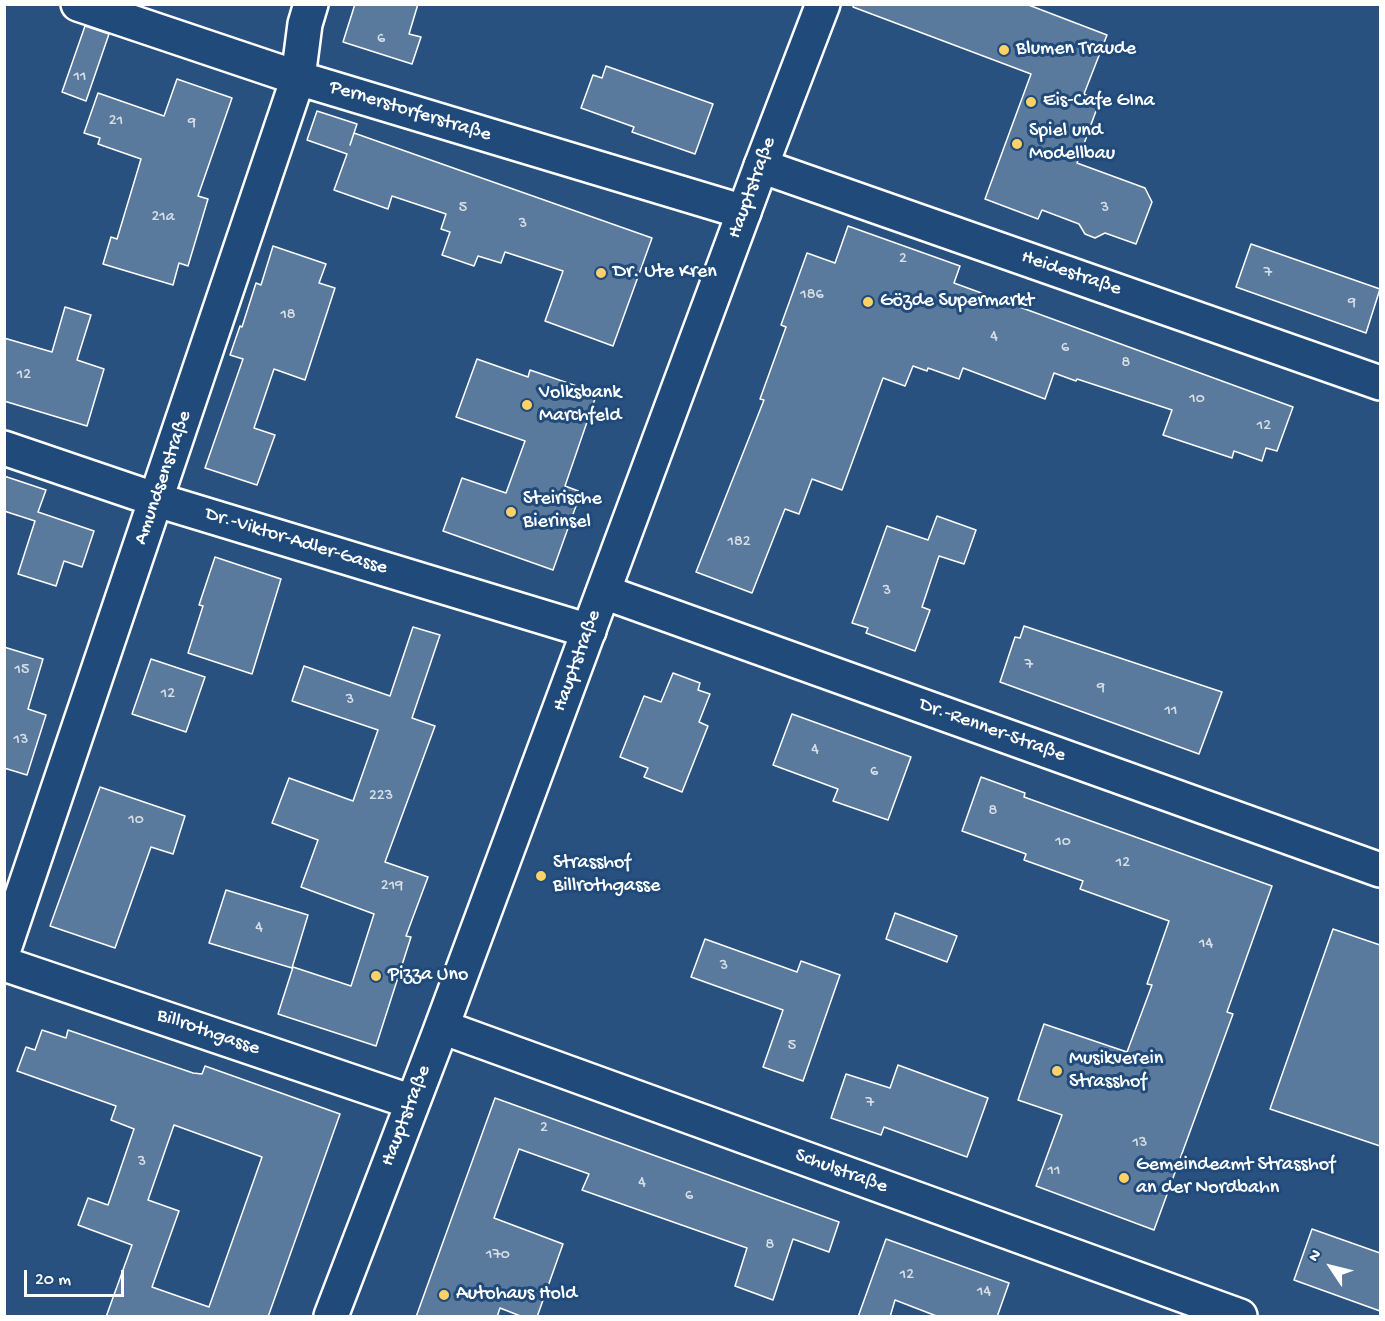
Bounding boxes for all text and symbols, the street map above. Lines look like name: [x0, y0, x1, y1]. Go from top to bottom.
house number: 6: [377, 30, 385, 50]
place label: Blumen Traude: [1016, 38, 1136, 62]
marker: Blumen Traude: [997, 43, 1011, 57]
house number: 11: [74, 68, 86, 88]
street label: Pernerstorferstraße: [326, 76, 494, 148]
place label: Eis-Cafe GIna: [1043, 90, 1155, 114]
marker: Eis-Cafe GIna: [1024, 95, 1038, 109]
house number: 21: [109, 112, 123, 132]
house number: 9: [188, 114, 196, 134]
place label: Spiel und Modellbau: [1029, 120, 1115, 167]
street label: Hauptstraße: [724, 134, 782, 242]
marker: Spiel und Modellbau: [1010, 137, 1024, 151]
house number: 5: [459, 199, 467, 219]
house number: 3: [1101, 199, 1109, 219]
house number: 21a: [151, 208, 175, 228]
house number: 3: [519, 215, 527, 235]
street label: Heidestraße: [1018, 246, 1124, 302]
house number: 2: [899, 250, 907, 270]
place label: Dr. Ute Kren: [613, 261, 717, 285]
house number: 7: [1264, 264, 1272, 284]
marker: Dr. Ute Kren: [594, 266, 608, 280]
house number: 186: [800, 286, 824, 306]
place label: Gözde Supermarkt: [880, 290, 1034, 314]
house number: 9: [1348, 294, 1356, 314]
marker: Gözde Supermarkt: [861, 295, 875, 309]
house number: 18: [280, 306, 296, 326]
house number: 4: [990, 328, 998, 348]
house number: 6: [1061, 339, 1069, 359]
house number: 8: [1122, 354, 1130, 374]
house number: 12: [17, 366, 31, 386]
place label: Volksbank Marchfeld: [539, 382, 621, 429]
house number: 10: [1189, 390, 1205, 410]
marker: Volksbank Marchfeld: [520, 398, 534, 412]
street label: Amundsenstraße: [130, 408, 198, 548]
house number: 12: [1257, 417, 1271, 437]
place label: Steirische Bierinsel: [523, 488, 602, 535]
street label: Dr.-Viktor-Adler-Gasse: [202, 503, 390, 581]
marker: Steirische Bierinsel: [504, 505, 518, 519]
house number: 182: [727, 533, 751, 553]
house number: 3: [883, 582, 891, 602]
street label: Hauptstraße: [549, 607, 607, 715]
house number: 7: [1025, 656, 1033, 676]
house number: 15: [15, 661, 29, 681]
house number: 9: [1097, 679, 1105, 699]
house number: 12: [161, 685, 175, 705]
house number: 3: [346, 691, 354, 711]
street label: Dr.-Renner-Straße: [915, 693, 1069, 769]
house number: 11: [1165, 702, 1177, 722]
house number: 13: [14, 731, 28, 751]
house number: 4: [811, 741, 819, 761]
house number: 6: [870, 763, 878, 783]
house number: 223: [369, 787, 393, 807]
house number: 8: [989, 802, 997, 822]
house number: 10: [128, 811, 144, 831]
house number: 10: [1055, 833, 1071, 853]
place label: Strasshof Billrothgasse: [553, 852, 660, 899]
house number: 12: [1116, 854, 1130, 874]
marker: Strasshof Billrothgasse: [534, 869, 548, 883]
house number: 219: [381, 877, 403, 897]
house number: 4: [255, 919, 263, 939]
house number: 14: [1199, 935, 1213, 955]
house number: 3: [720, 957, 728, 977]
place label: Pizza Uno: [388, 964, 468, 988]
marker: Pizza Uno: [369, 969, 383, 983]
street label: Billrothgasse: [153, 1004, 263, 1062]
house number: 5: [788, 1037, 796, 1057]
place label: Musikverein Strasshof: [1069, 1048, 1163, 1095]
street label: Hauptstraße: [377, 1062, 437, 1170]
marker: Musikverein Strasshof: [1050, 1064, 1064, 1078]
house number: 7: [866, 1094, 874, 1114]
house number: 2: [540, 1119, 548, 1139]
house number: 13: [1133, 1134, 1147, 1154]
street label: Schulstraße: [791, 1144, 891, 1200]
house number: 3: [138, 1153, 146, 1173]
place label: Gemeindeamt Strasshof an der Nordbahn: [1136, 1154, 1335, 1201]
house number: 11: [1048, 1162, 1060, 1182]
marker: Gemeindeamt Strasshof an der Nordbahn: [1117, 1171, 1131, 1185]
house number: 4: [638, 1174, 646, 1194]
house number: 6: [685, 1187, 693, 1207]
house number: 8: [766, 1236, 774, 1256]
north arrow: [1301, 1237, 1361, 1297]
house number: 170: [486, 1246, 510, 1266]
text: N: [1305, 1247, 1327, 1266]
scale bar: [27, 1258, 128, 1296]
house number: 12: [900, 1266, 914, 1286]
text: 20 m: [35, 1270, 71, 1291]
place label: Autohaus Hold: [456, 1283, 577, 1307]
house number: 14: [977, 1283, 991, 1303]
marker: Autohaus Hold: [437, 1288, 451, 1302]

